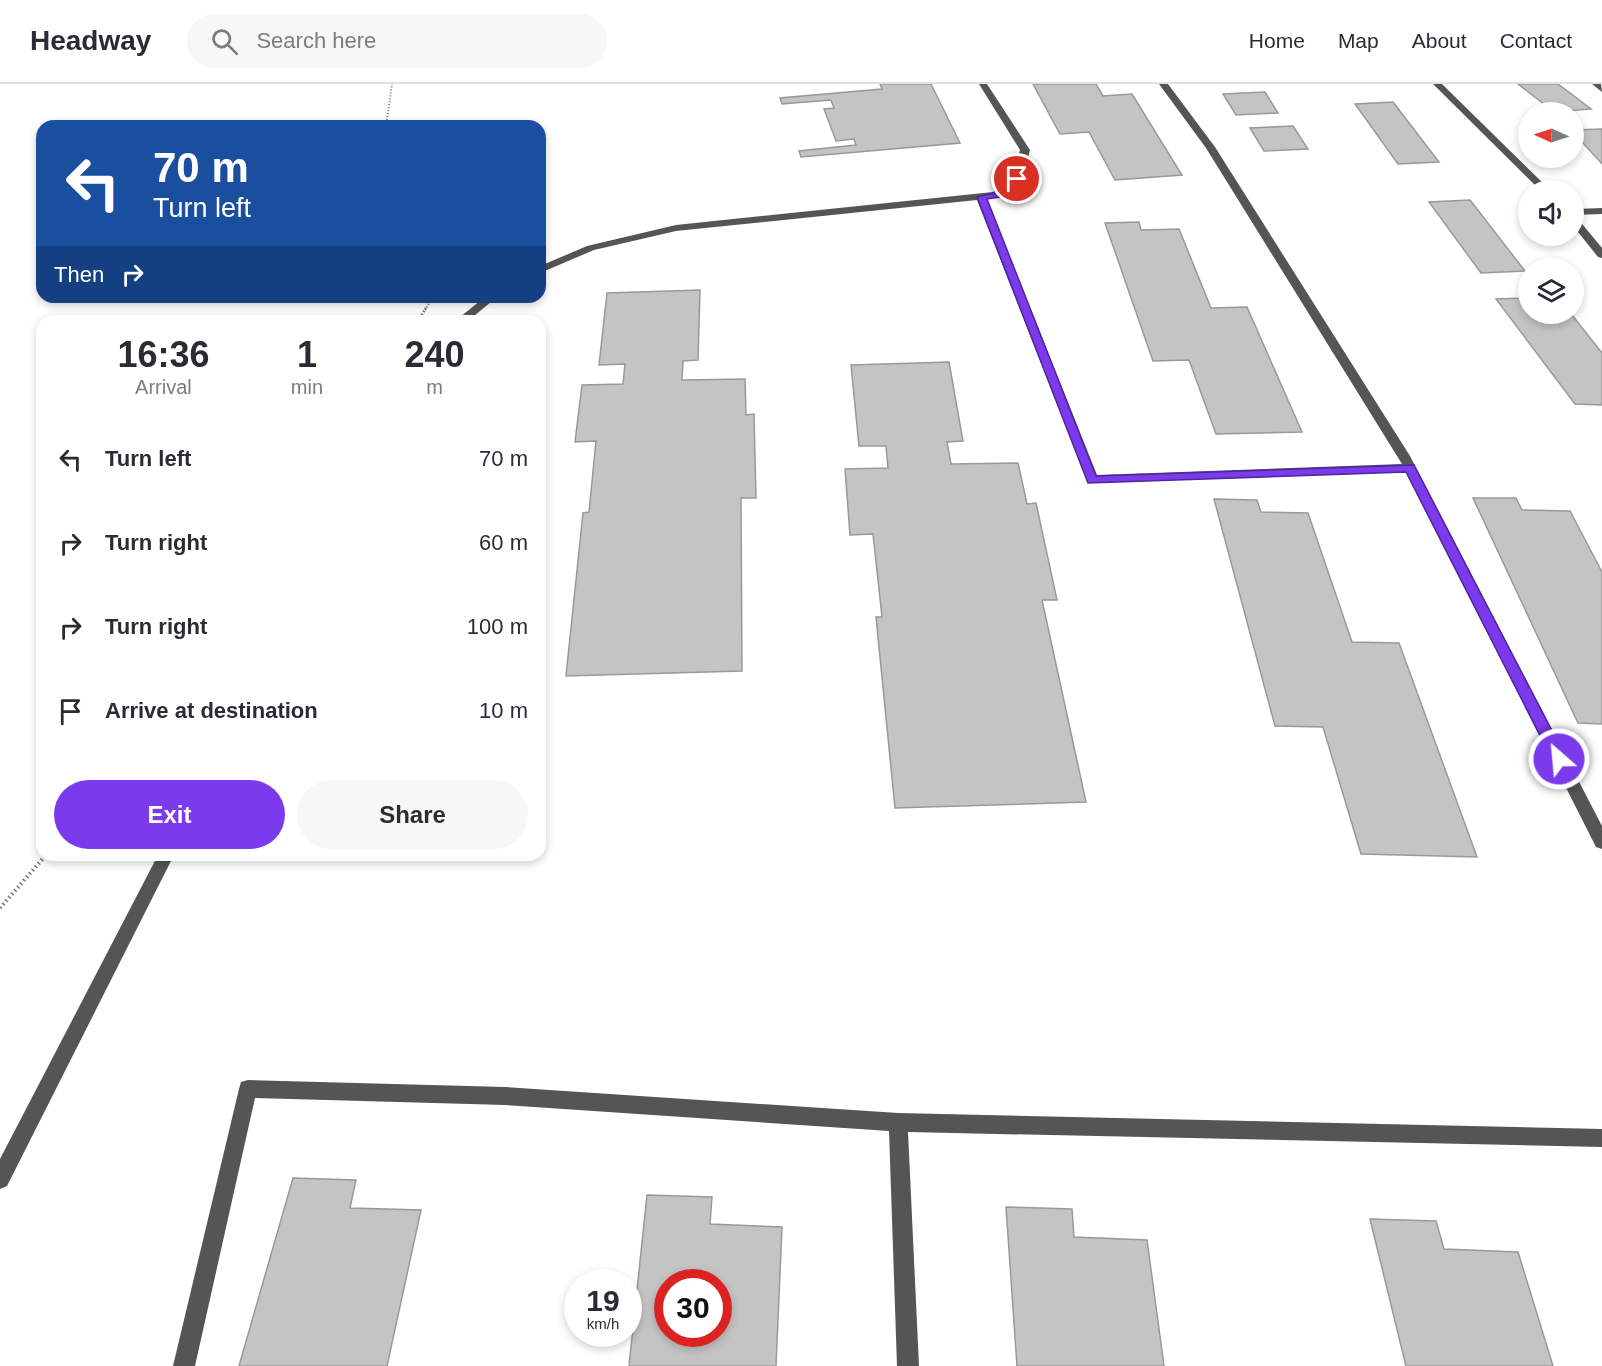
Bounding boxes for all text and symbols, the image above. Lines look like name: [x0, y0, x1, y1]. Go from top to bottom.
search box: [187, 14, 607, 68]
text: Headway: [30, 25, 151, 56]
icon: search: [208, 25, 241, 58]
text: Search here: [256, 28, 376, 53]
text: Home: [1249, 29, 1305, 52]
text: Map: [1338, 29, 1379, 52]
text: About: [1412, 29, 1467, 52]
text: Contact: [1500, 29, 1572, 52]
north arrow: [1518, 102, 1584, 168]
map controls: [1518, 102, 1584, 324]
icon: left: [54, 144, 132, 222]
text: 70 m: [153, 144, 249, 191]
pin: [991, 153, 1042, 204]
icon: arrive: [1000, 162, 1033, 195]
button: sound: [1518, 180, 1584, 246]
text: Turn left: [153, 193, 251, 223]
icon: right: [116, 258, 149, 291]
button: layers: [1518, 258, 1584, 324]
text: Then: [54, 262, 104, 287]
text: 16:36: [117, 334, 209, 375]
text: 1: [297, 334, 317, 375]
text: 240: [404, 334, 465, 375]
text: Arrival: [135, 376, 192, 398]
text: min: [291, 376, 323, 398]
text: m: [426, 376, 443, 398]
icon: left: [54, 443, 87, 476]
text: Turn left: [105, 446, 191, 471]
text: 70 m: [479, 446, 528, 471]
icon: right: [54, 527, 87, 560]
text: Turn right: [105, 530, 207, 555]
text: 60 m: [479, 530, 528, 555]
icon: right: [54, 611, 87, 644]
text: Turn right: [105, 614, 207, 639]
text: 100 m: [467, 614, 528, 639]
icon: arrive: [54, 695, 87, 728]
text: Arrive at destination: [105, 698, 318, 723]
text: 10 m: [479, 698, 528, 723]
position arrow: [1527, 727, 1591, 791]
button: Exit: [54, 780, 285, 849]
button: Share: [297, 780, 528, 849]
speed limit sign: 30: [654, 1269, 732, 1347]
text: 19: [586, 1284, 620, 1317]
text: km/h: [587, 1315, 619, 1332]

